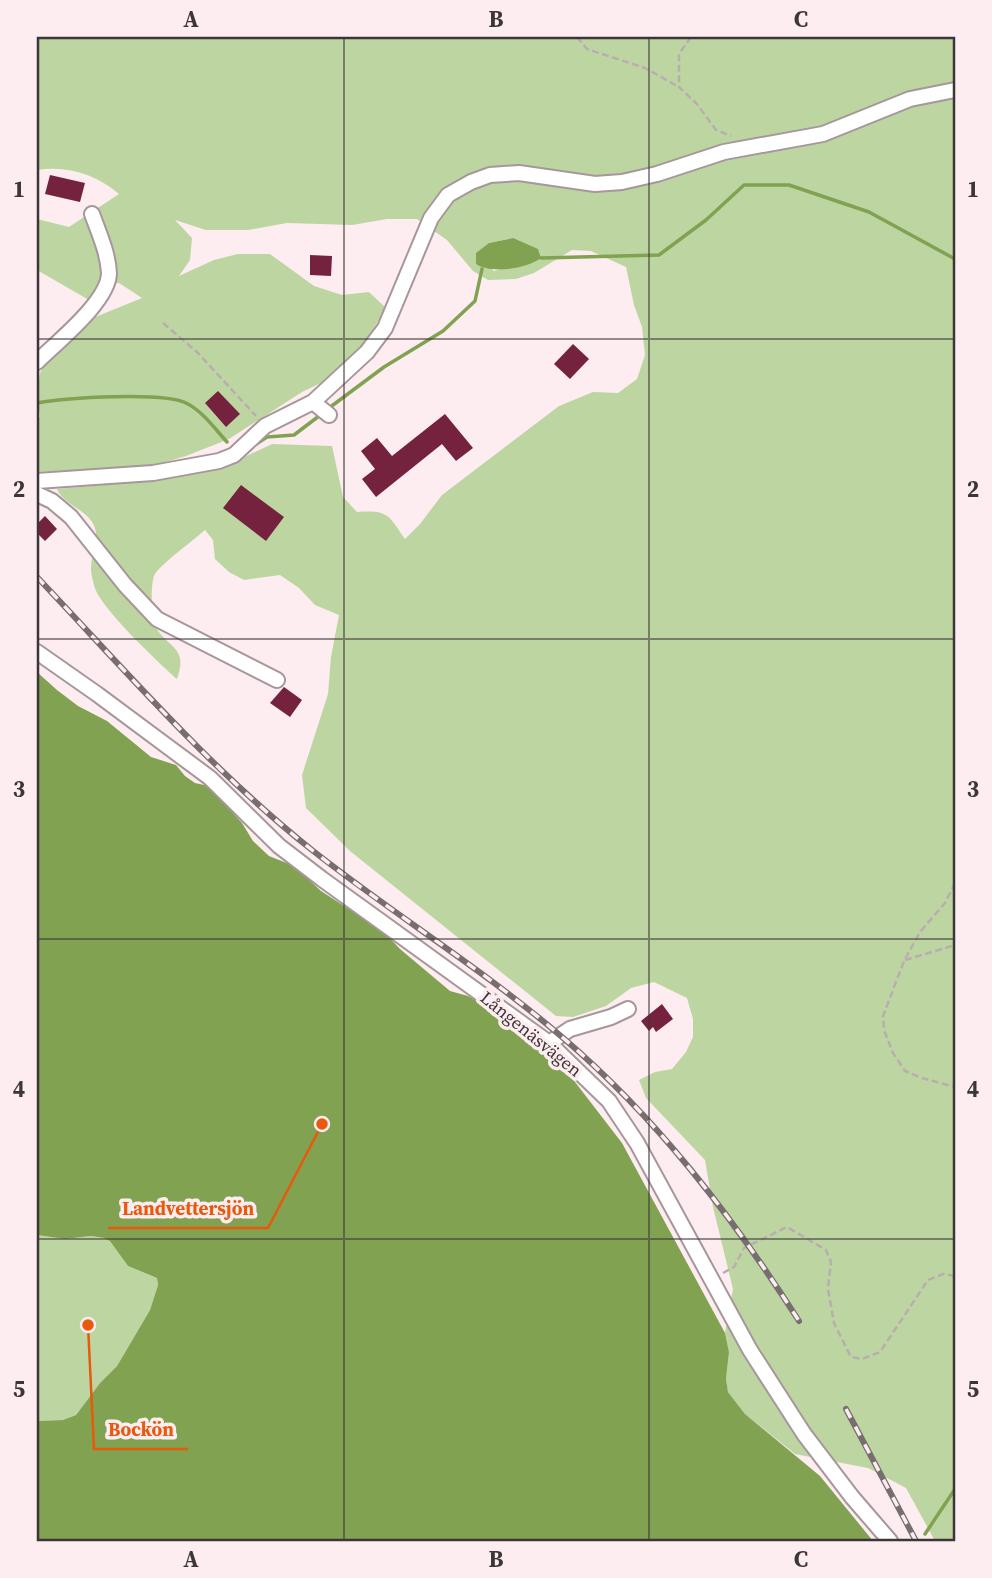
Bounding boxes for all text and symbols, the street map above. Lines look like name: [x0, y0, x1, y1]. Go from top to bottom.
text: A: [183, 3, 199, 35]
text: B: [489, 3, 504, 35]
text: C: [794, 3, 808, 35]
text: 1: [13, 173, 25, 205]
text: 1: [967, 173, 979, 205]
text: 2: [13, 473, 25, 505]
text: 2: [967, 473, 979, 505]
text: 3: [13, 773, 25, 805]
text: 3: [967, 773, 979, 805]
street label: Långenäsvägen: [475, 985, 587, 1082]
text: 4: [13, 1073, 25, 1105]
text: 4: [967, 1073, 979, 1105]
callout: Landvettersjön: [108, 1188, 268, 1228]
text: Landvettersjön: [122, 1195, 254, 1221]
text: 5: [13, 1373, 25, 1405]
text: 5: [967, 1373, 979, 1405]
callout: Bockön: [94, 1409, 188, 1449]
text: Bockön: [108, 1416, 174, 1442]
text: A: [183, 1543, 199, 1575]
text: B: [489, 1543, 504, 1575]
text: C: [794, 1543, 808, 1575]

